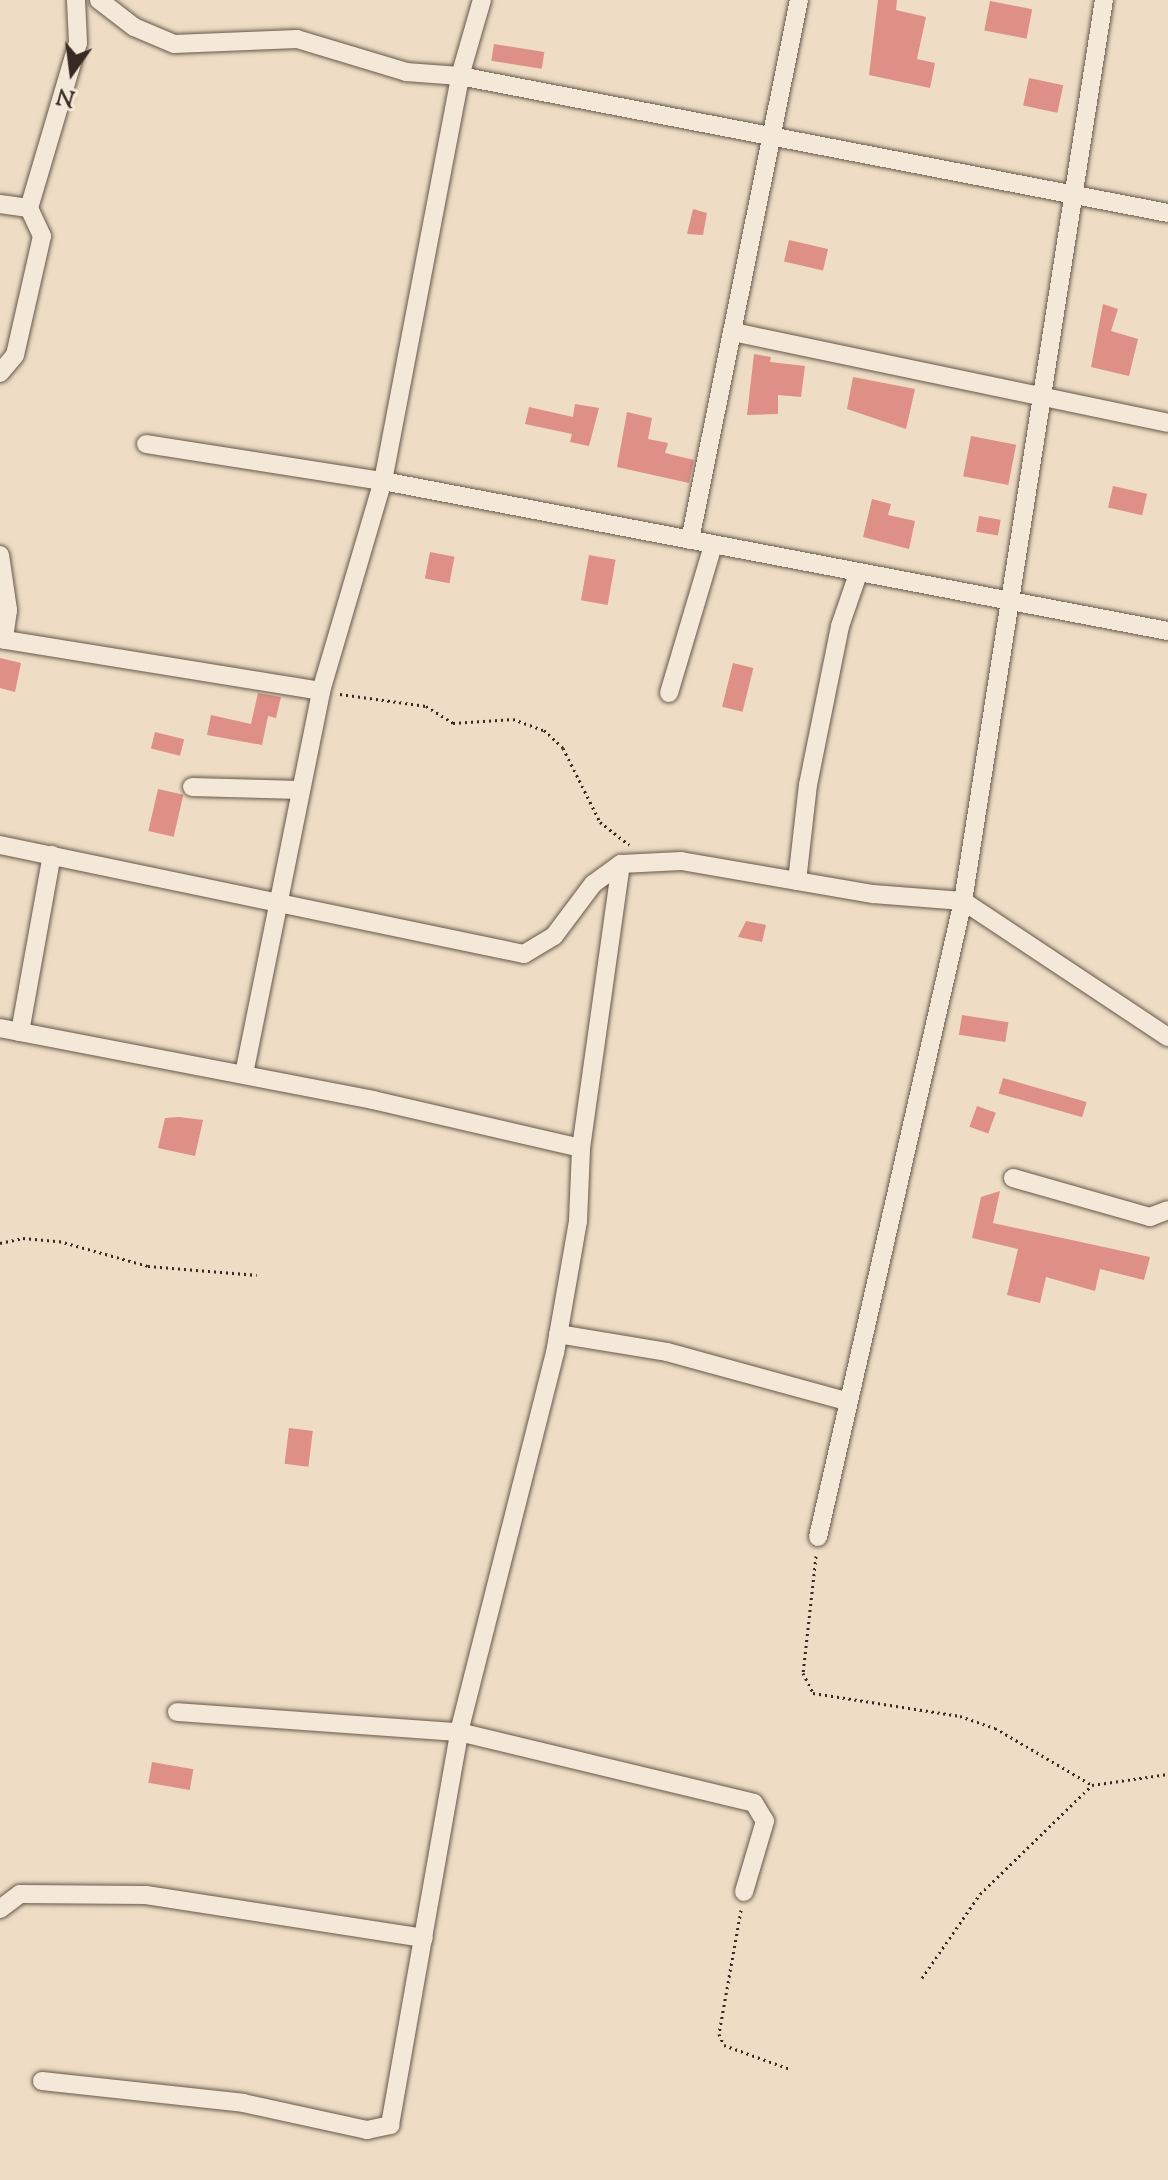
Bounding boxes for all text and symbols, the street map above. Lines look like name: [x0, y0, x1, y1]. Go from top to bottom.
north arrow: [32, 32, 112, 112]
text: N: [54, 78, 79, 113]

